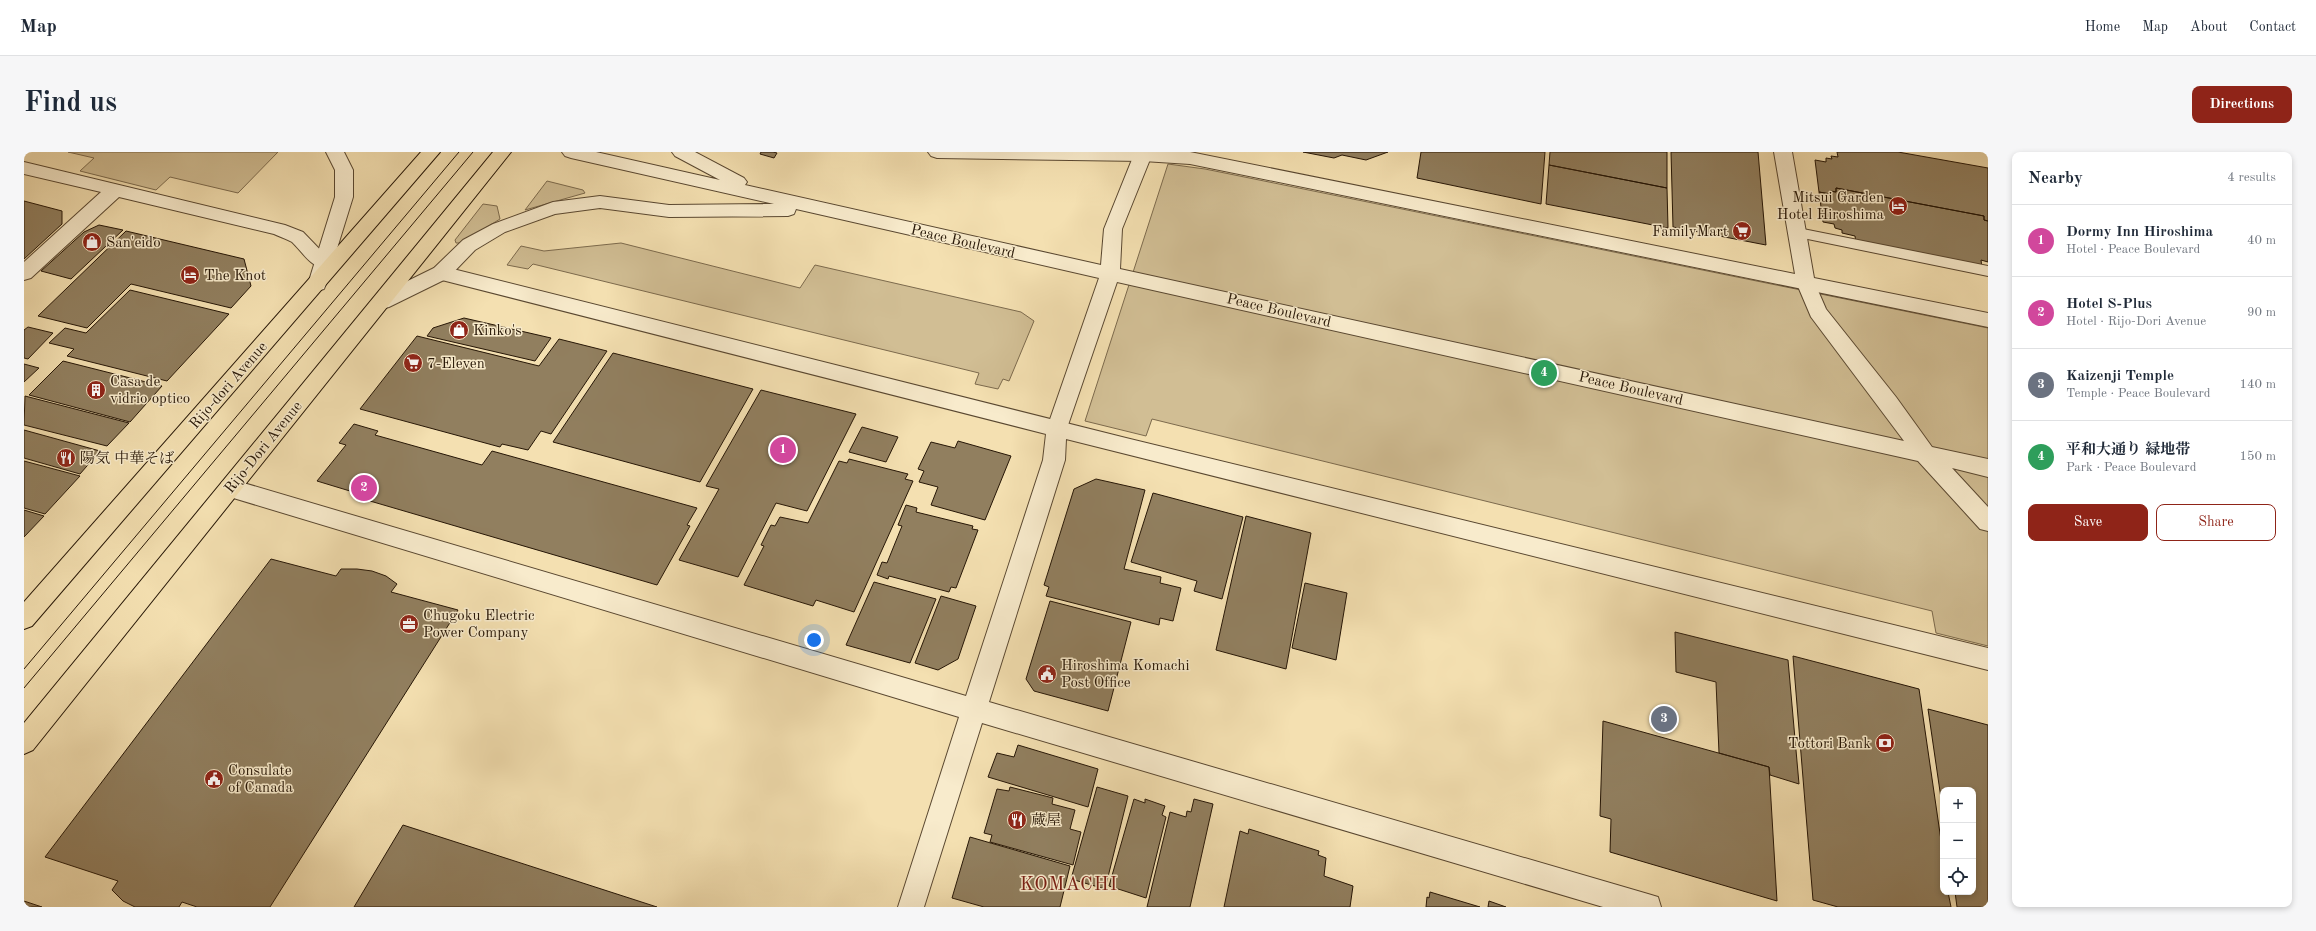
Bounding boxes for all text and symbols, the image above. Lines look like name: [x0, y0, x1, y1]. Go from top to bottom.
text: Map: [20, 18, 57, 37]
text: Home: [2085, 20, 2120, 34]
text: Map: [2142, 20, 2168, 34]
text: About: [2190, 20, 2227, 34]
text: Contact: [2249, 20, 2296, 34]
button: Directions: [2192, 86, 2292, 123]
text: Find us: [24, 90, 117, 118]
text: Nearby: [2028, 170, 2083, 187]
text: 4 results: [2227, 171, 2276, 184]
place label: Mitsui Garden Hotel Hiroshima: [1777, 191, 1885, 223]
hotel icon: Mitsui Garden Hotel Hiroshima: [1887, 195, 1909, 217]
supermarket icon: FamilyMart: [1731, 220, 1753, 242]
street label: Peace Boulevard: [909, 223, 1017, 262]
place label: FamilyMart: [1652, 225, 1728, 240]
text: Dormy Inn Hiroshima: [2066, 225, 2213, 240]
shop icon: San'eido: [81, 231, 103, 253]
text: 1: [2037, 234, 2045, 247]
text: 40 m: [2247, 234, 2276, 247]
place label: San'eido: [106, 236, 161, 251]
text: Hotel · Peace Boulevard: [2066, 243, 2200, 256]
hotel icon: The Knot: [179, 264, 201, 286]
place label: The Knot: [204, 269, 266, 284]
street label: Peace Boulevard: [1225, 292, 1333, 331]
text: Hotel S-Plus: [2066, 297, 2152, 312]
text: 2: [2037, 306, 2045, 319]
text: 90 m: [2247, 306, 2276, 319]
text: Hotel · Rijo-Dori Avenue: [2066, 315, 2206, 328]
shop icon: Kinko's: [448, 319, 470, 341]
place label: Kinko's: [473, 324, 522, 339]
street label: Rijo-dori Avenue: [187, 340, 271, 432]
supermarket icon: 7-Eleven: [402, 352, 424, 374]
place label: 7-Eleven: [427, 357, 485, 372]
pin: 4: [1531, 358, 1557, 388]
text: Kaizenji Temple: [2066, 369, 2174, 384]
street label: Peace Boulevard: [1577, 370, 1685, 409]
place label: Casa de vidrio optico: [110, 375, 190, 407]
text: 3: [2037, 378, 2045, 391]
text: 140 m: [2239, 378, 2276, 391]
building icon: Casa de vidrio optico: [85, 379, 107, 401]
text: Temple · Peace Boulevard: [2066, 387, 2211, 400]
street label: Rijo-Dori Avenue: [223, 399, 306, 497]
pin: 1: [770, 435, 796, 465]
text: 平和大通り 緑地帯: [2066, 443, 2190, 458]
restaurant icon: 陽気 中華そば: [55, 447, 77, 469]
place label: 陽気 中華そば: [80, 450, 174, 467]
text: 4: [2037, 450, 2045, 463]
text: 150 m: [2239, 450, 2276, 463]
text: Park · Peace Boulevard: [2066, 461, 2196, 474]
pin: 2: [351, 473, 377, 503]
button: Save: [2028, 504, 2148, 541]
button: Share: [2156, 504, 2276, 541]
place label: Chugoku Electric Power Company: [423, 609, 535, 641]
office icon: Chugoku Electric Power Company: [398, 613, 420, 635]
your location: [804, 630, 824, 650]
place label: Hiroshima Komachi Post Office: [1061, 659, 1190, 691]
public building icon: Hiroshima Komachi Post Office: [1036, 663, 1058, 685]
pin: 3: [1651, 704, 1677, 734]
bank icon: Tottori Bank: [1874, 732, 1896, 754]
place label: Tottori Bank: [1788, 737, 1871, 752]
place label: Consulate of Canada: [228, 764, 293, 796]
public building icon: Consulate of Canada: [203, 768, 225, 790]
map controls: [1940, 787, 1976, 895]
button: +: [1940, 787, 1976, 823]
restaurant icon: 蔵屋: [1006, 809, 1028, 831]
place label: 蔵屋: [1031, 812, 1061, 829]
button: −: [1940, 823, 1976, 859]
button: locate: [1940, 859, 1976, 895]
district label: KOMACHI: [1020, 876, 1118, 895]

